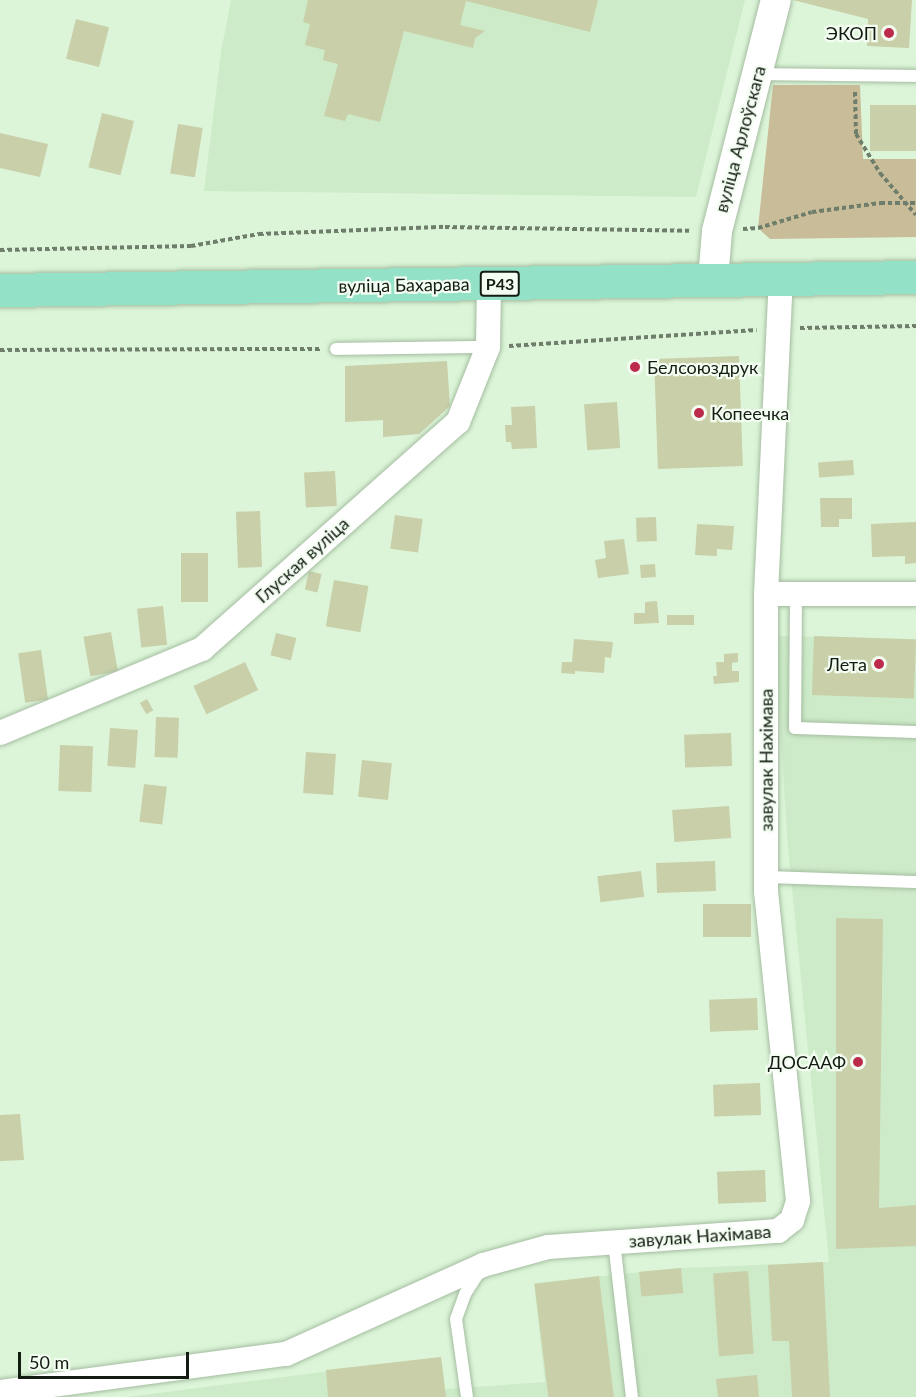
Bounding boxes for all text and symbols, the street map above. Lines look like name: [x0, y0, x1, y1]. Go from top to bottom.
place label: ЭКОП: [826, 22, 877, 44]
marker: ЭКОП: [882, 26, 896, 40]
street label: вуліца Арлоўскага: [710, 63, 770, 215]
road number: Р43: [479, 271, 521, 297]
street label: вуліца Бахарава: [338, 273, 470, 297]
place label: Белсоюздрук: [647, 356, 758, 378]
marker: Белсоюздрук: [628, 360, 642, 374]
place label: Копеечка: [711, 402, 789, 424]
marker: Копеечка: [692, 406, 706, 420]
street label: Глуская вуліца: [251, 513, 353, 607]
place label: Лета: [827, 653, 867, 675]
marker: Лета: [872, 657, 886, 671]
street label: завулак Нахімава: [755, 689, 777, 831]
place label: ДОСААФ: [768, 1051, 846, 1073]
marker: ДОСААФ: [851, 1055, 865, 1069]
street label: завулак Нахімава: [628, 1220, 772, 1252]
scale bar: [21, 1340, 192, 1378]
text: 50 m: [29, 1351, 69, 1373]

